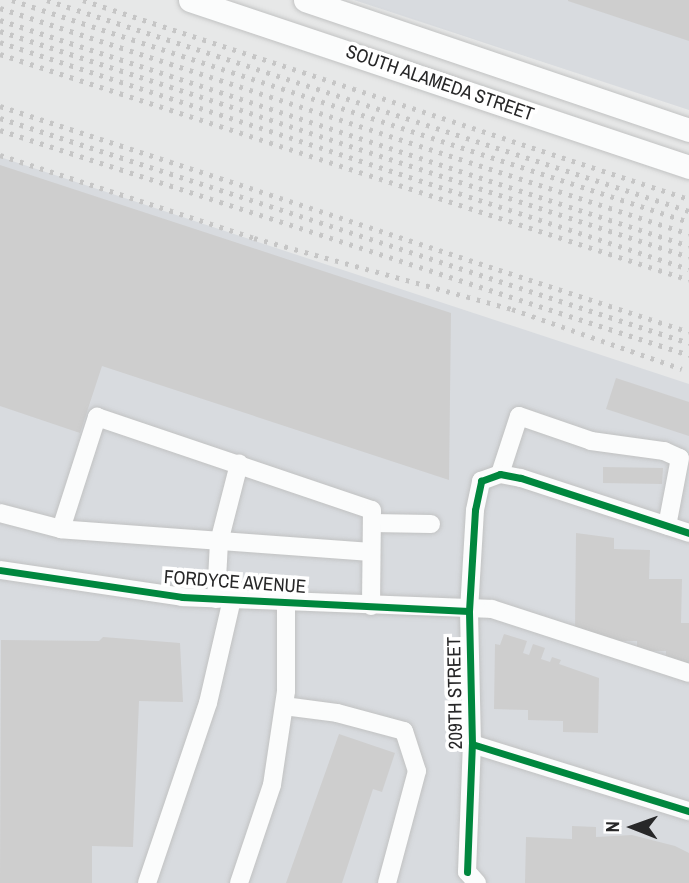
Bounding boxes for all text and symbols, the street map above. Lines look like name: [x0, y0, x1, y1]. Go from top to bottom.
street label: SOUTH ALAMEDA STREET: [342, 40, 538, 126]
street label: FORDYCE AVENUE: [163, 566, 307, 598]
street label: 209TH STREET: [443, 637, 467, 749]
north arrow: [598, 792, 668, 862]
text: N: [599, 821, 625, 832]

